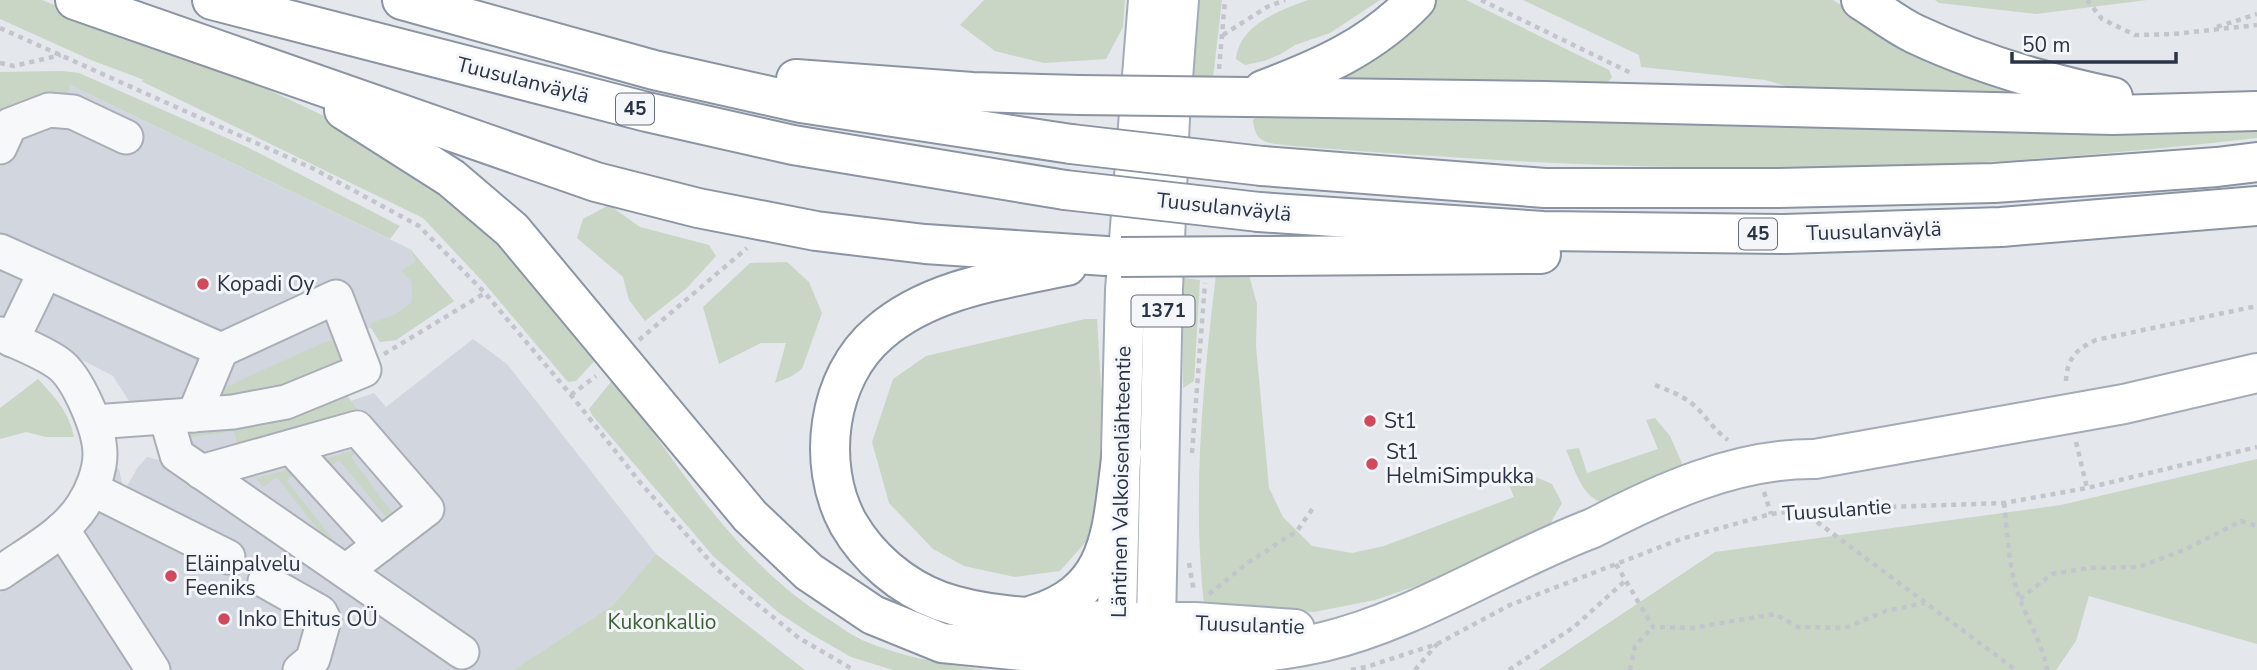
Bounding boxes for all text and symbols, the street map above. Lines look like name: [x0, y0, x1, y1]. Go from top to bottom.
scale bar: [2012, 21, 2176, 65]
text: 50 m: [2022, 31, 2071, 59]
street label: Tuusulanväylä: [454, 50, 592, 110]
road number: 45: [616, 94, 654, 124]
street label: Tuusulanväylä: [1155, 186, 1293, 228]
street label: Tuusulanväylä: [1806, 215, 1942, 247]
road number: 45: [1739, 218, 1777, 250]
place label: Kopadi Oy: [217, 270, 315, 298]
marker: Kopadi Oy: [195, 276, 211, 292]
road number: 1371: [1132, 296, 1194, 326]
street label: Läntinen Valkoisenlähteentie: [1105, 346, 1137, 618]
place label: St1: [1384, 407, 1417, 435]
marker: St1: [1362, 413, 1378, 429]
place label: St1 HelmiSimpukka: [1386, 438, 1534, 490]
marker: St1 HelmiSimpukka: [1364, 456, 1380, 472]
street label: Tuusulantie: [1782, 492, 1892, 528]
place label: Eläinpalvelu Feeniks: [185, 550, 301, 602]
marker: Eläinpalvelu Feeniks: [163, 568, 179, 584]
place label: Inko Ehitus OÜ: [238, 605, 378, 633]
park label: Kukonkallio: [607, 608, 717, 636]
street label: Tuusulantie: [1195, 609, 1305, 641]
marker: Inko Ehitus OÜ: [216, 611, 232, 627]

